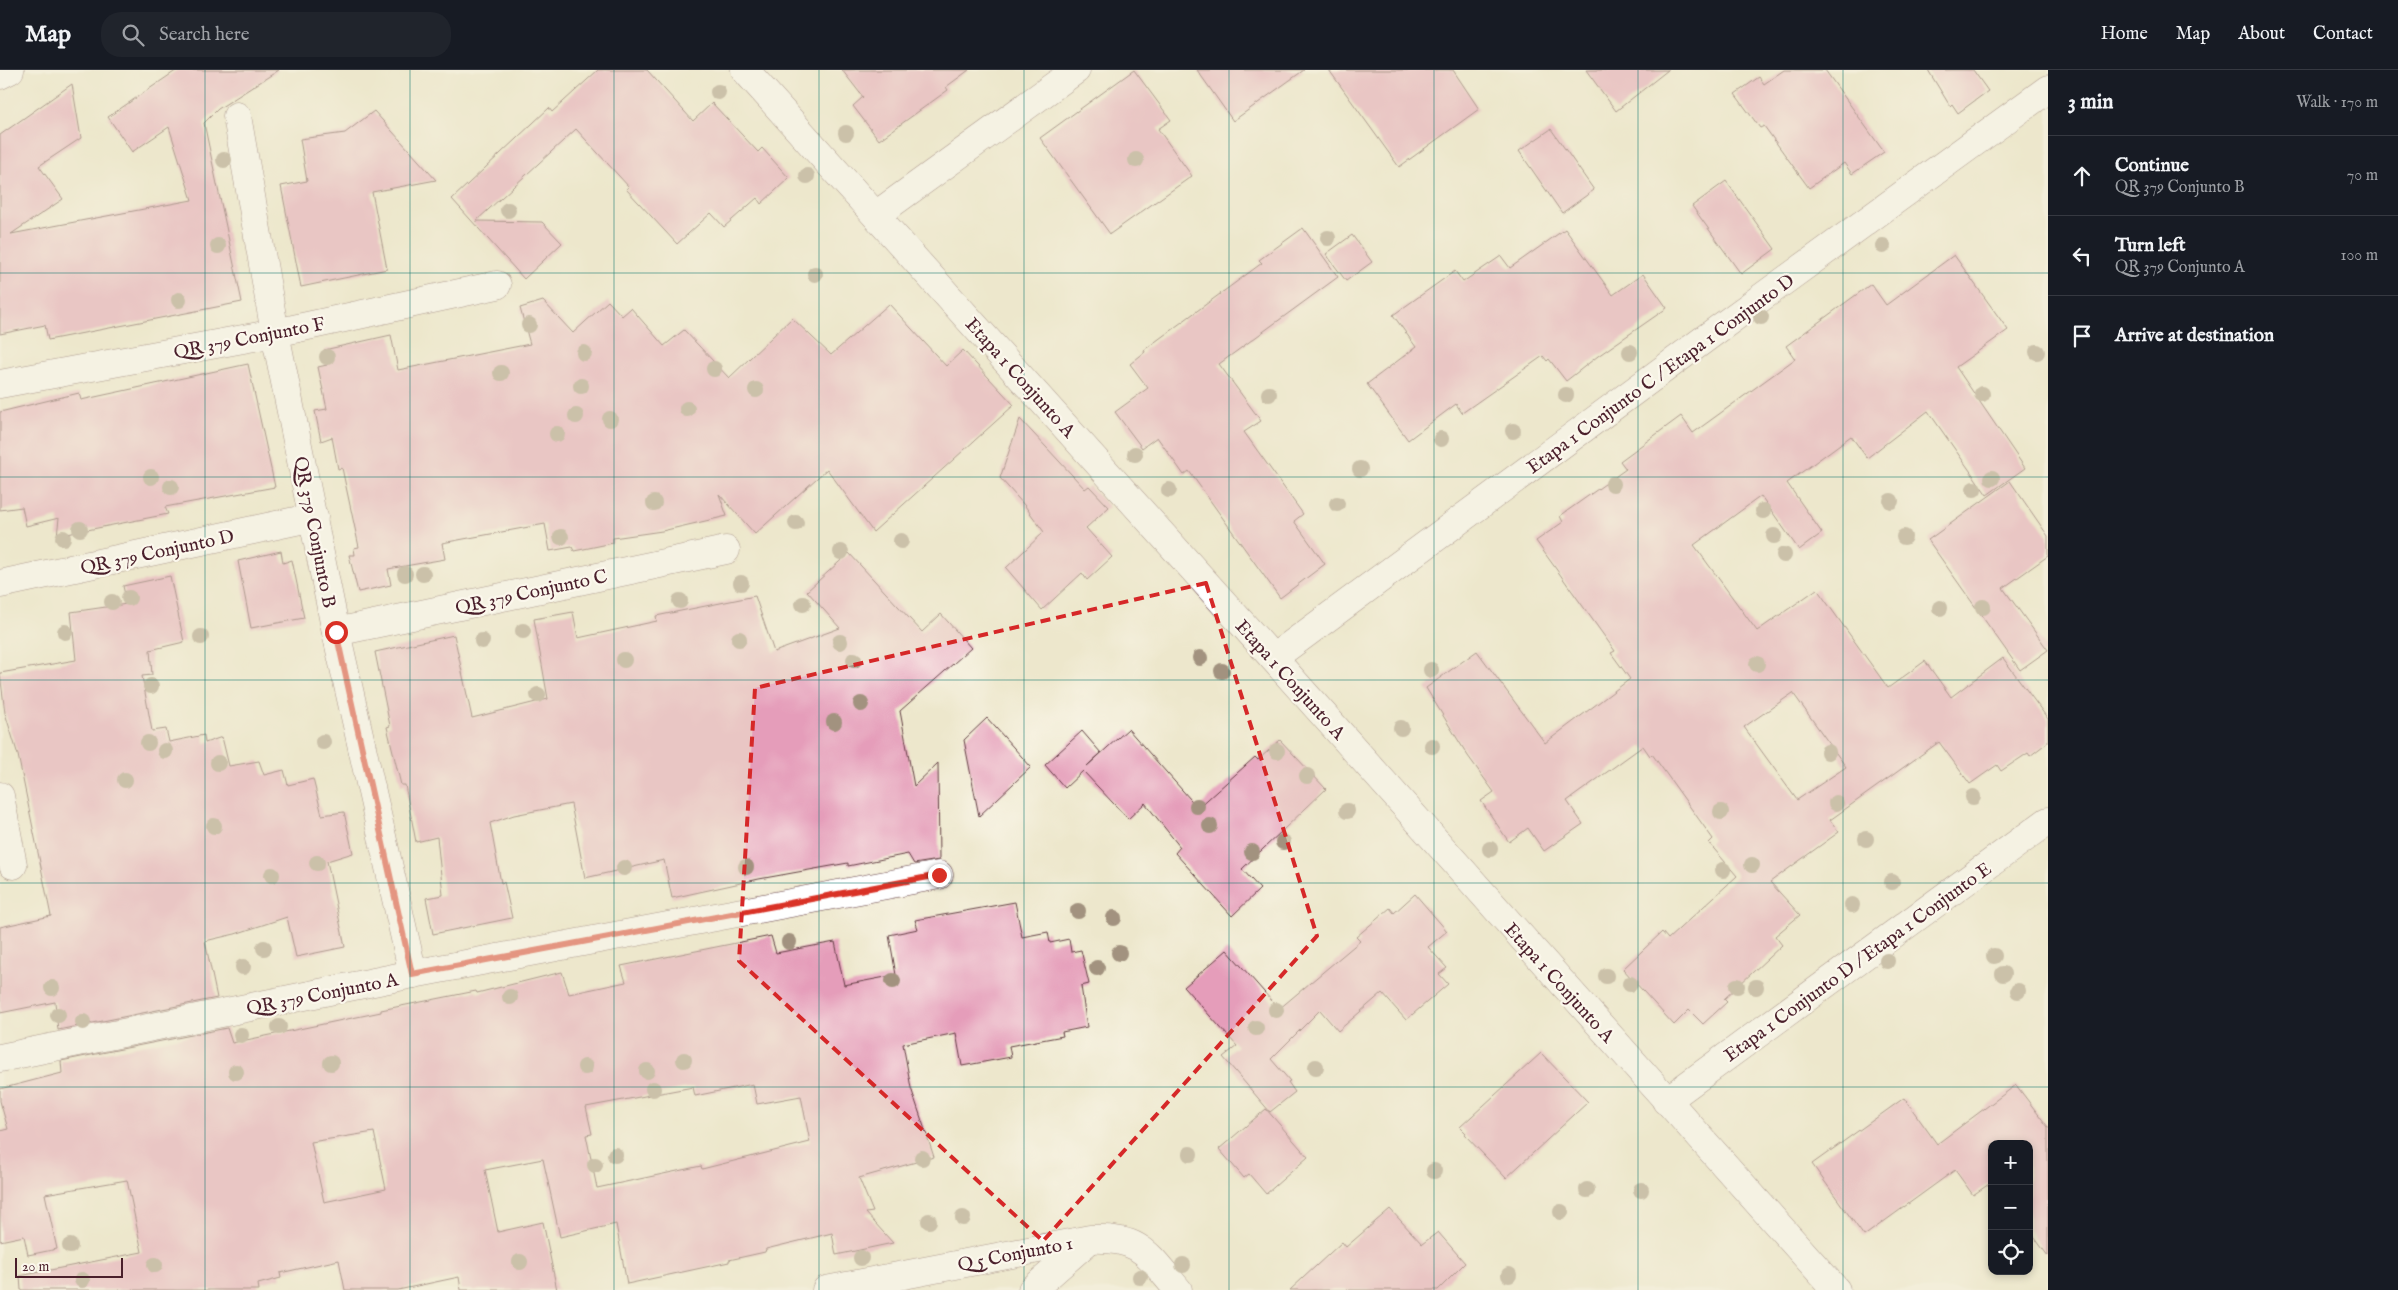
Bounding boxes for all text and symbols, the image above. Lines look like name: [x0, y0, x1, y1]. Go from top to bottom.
search box: [101, 12, 451, 57]
text: Map: [25, 19, 71, 50]
icon: search: [119, 21, 147, 49]
text: Search here: [159, 23, 250, 47]
text: Home: [2101, 23, 2148, 46]
text: Map: [2176, 23, 2210, 46]
text: About: [2238, 23, 2285, 46]
text: Contact: [2313, 23, 2373, 46]
text: 3 min: [2068, 89, 2113, 116]
text: Walk · 170 m: [2296, 93, 2378, 113]
text: Continue: [2115, 154, 2189, 178]
icon: ahead: [2068, 162, 2096, 190]
text: 70 m: [2347, 166, 2378, 186]
text: QR 379 Conjunto B: [2115, 178, 2245, 198]
text: Turn left: [2115, 234, 2186, 258]
icon: left: [2068, 242, 2096, 270]
text: 100 m: [2341, 246, 2378, 266]
text: QR 379 Conjunto A: [2115, 258, 2245, 278]
street label: Etapa 1 Conjunto C / Etapa 1 Conjunto D: [1523, 269, 1800, 480]
street label: QR 379 Conjunto F: [172, 313, 327, 365]
street label: Etapa 1 Conjunto A: [959, 313, 1081, 444]
icon: arrive: [2068, 322, 2096, 350]
text: Arrive at destination: [2115, 324, 2274, 348]
street label: QR 379 Conjunto B: [288, 455, 340, 610]
street label: QR 379 Conjunto D: [78, 525, 236, 581]
street label: QR 379 Conjunto C: [453, 565, 610, 621]
street label: Etapa 1 Conjunto A: [1229, 615, 1351, 746]
route start: [325, 621, 348, 644]
street label: Etapa 1 Conjunto D / Etapa 1 Conjunto E: [1720, 857, 1997, 1068]
route end: [928, 864, 951, 887]
street label: Etapa 1 Conjunto A: [1498, 918, 1620, 1049]
street label: QR 379 Conjunto A: [244, 968, 401, 1021]
map controls: [1988, 1140, 2033, 1275]
button: +: [1988, 1140, 2033, 1185]
button: −: [1988, 1185, 2033, 1230]
button: locate: [1988, 1230, 2033, 1275]
street label: Q 5 Conjunto 1: [956, 1232, 1075, 1278]
scale bar: [15, 1255, 122, 1278]
text: 20 m: [22, 1258, 49, 1276]

